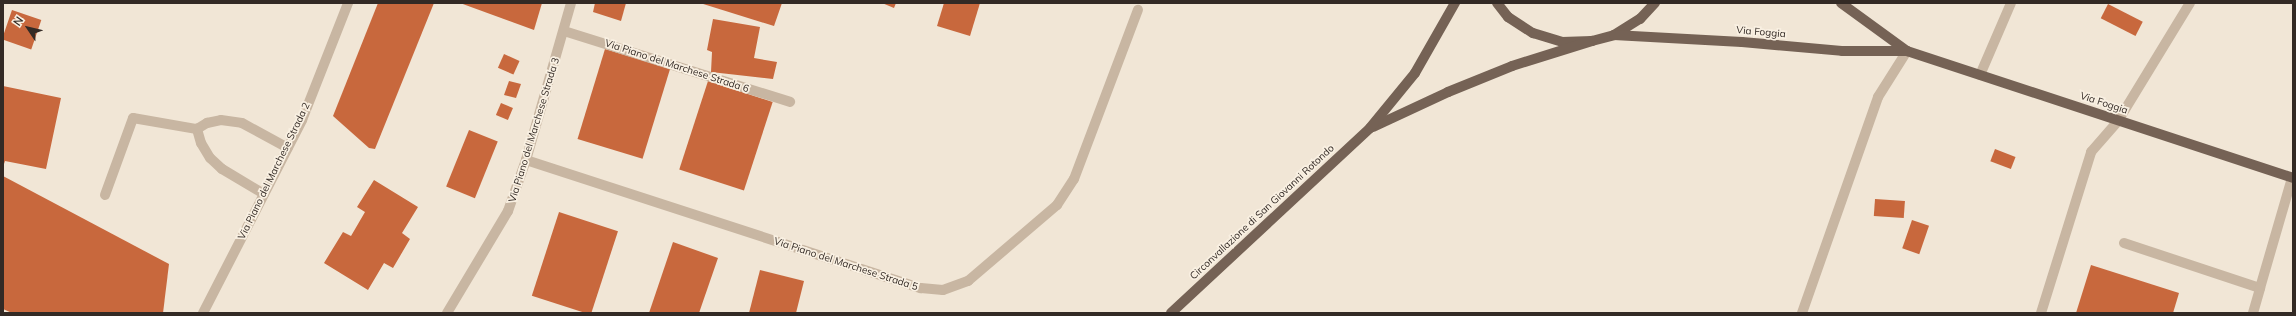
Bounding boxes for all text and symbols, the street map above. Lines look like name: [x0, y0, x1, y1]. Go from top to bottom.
north arrow: [8, 8, 48, 48]
text: N: [10, 14, 26, 29]
street label: Via Foggia: [1736, 24, 1786, 40]
street label: Via Piano del Marchese Strada 6: [603, 37, 751, 95]
street label: Via Piano del Marchese Strada 3: [506, 56, 562, 204]
street label: Via Foggia: [2079, 90, 2129, 116]
street label: Via Piano del Marchese Strada 2: [236, 101, 312, 241]
street label: Circonvallazione di San Giovanni Rotondo: [1188, 142, 1336, 282]
street label: Via Piano del Marchese Strada 5: [772, 235, 920, 293]

